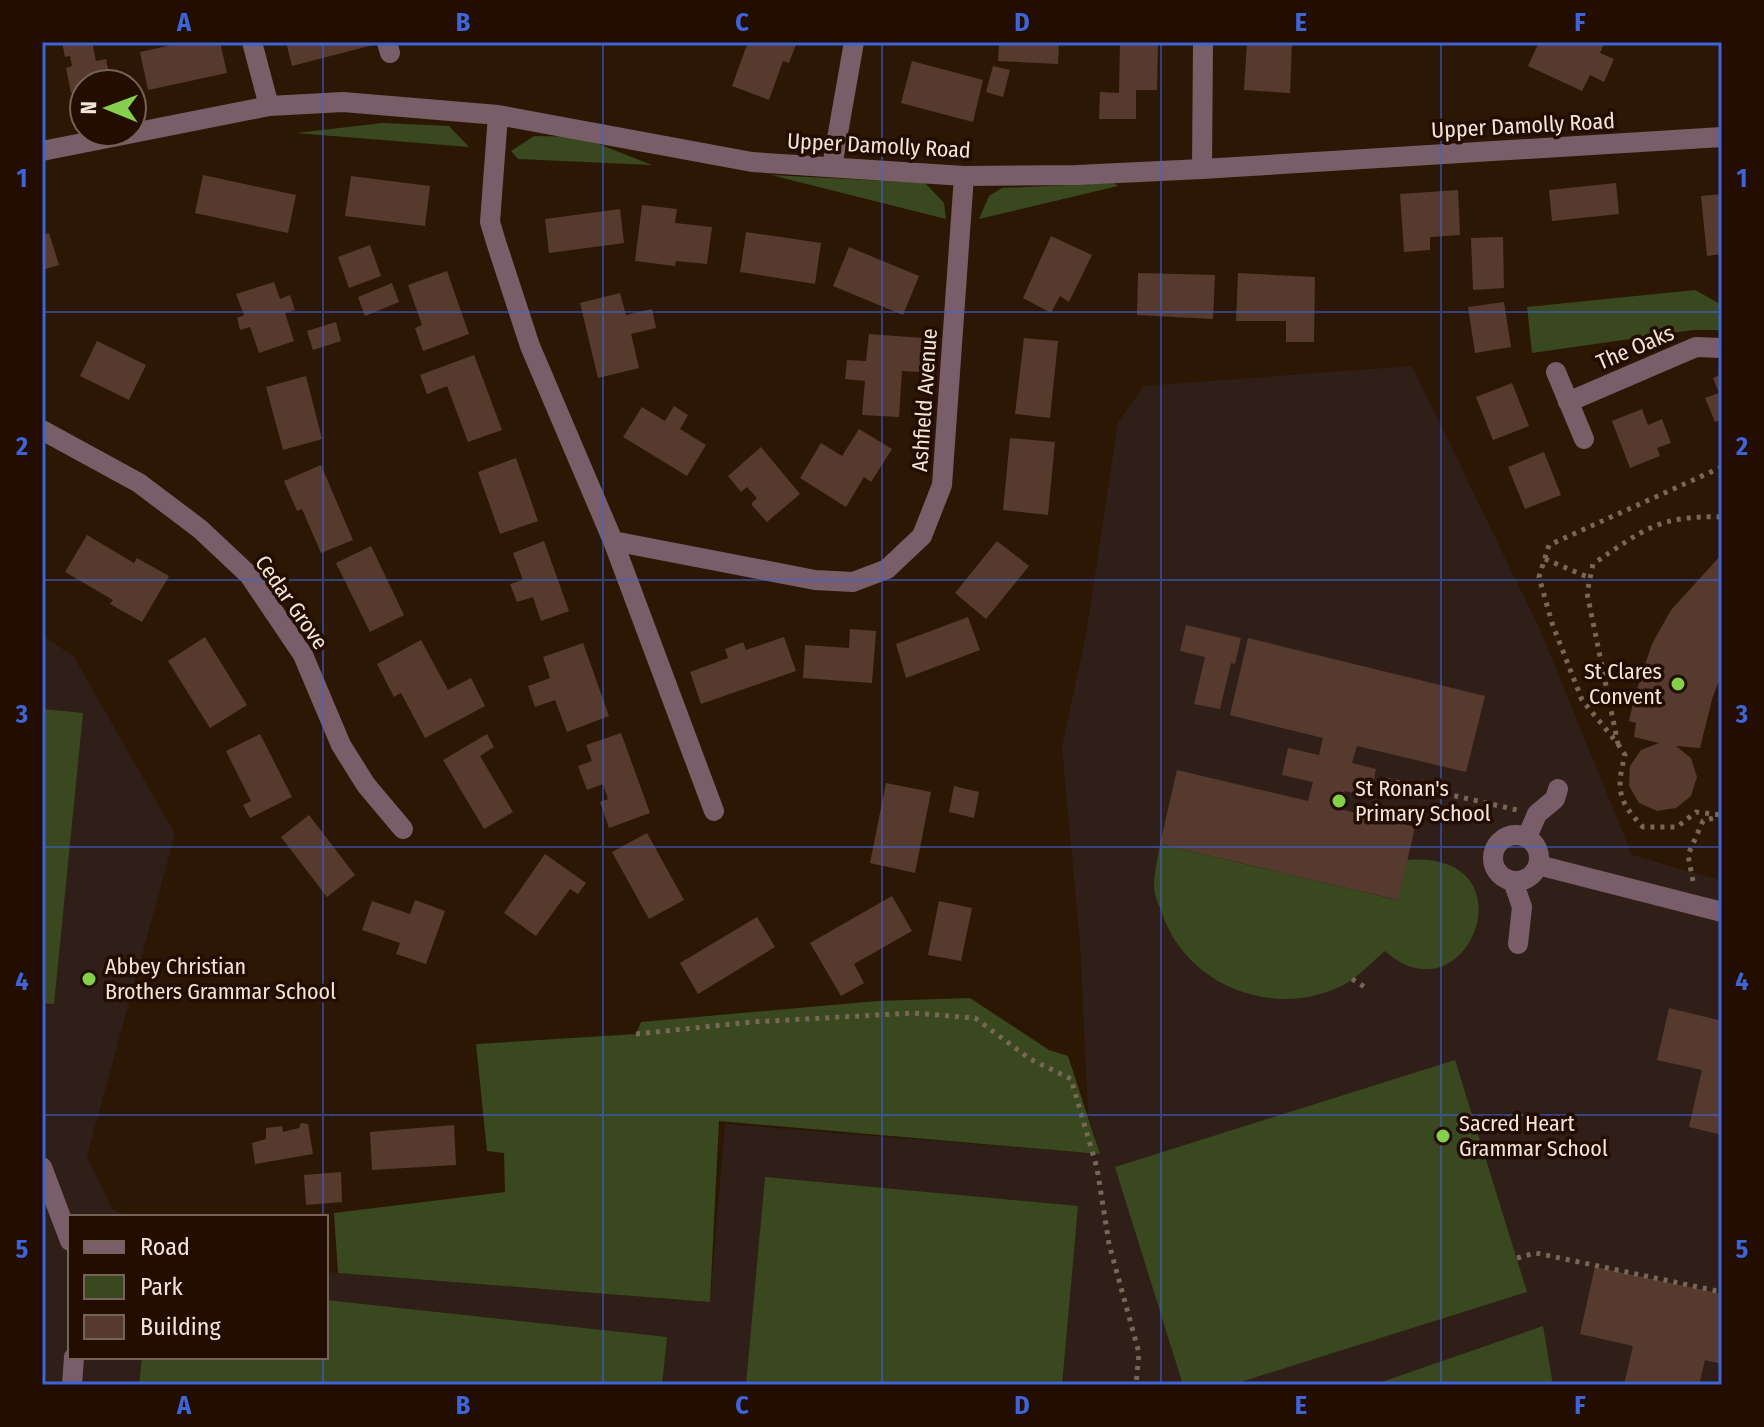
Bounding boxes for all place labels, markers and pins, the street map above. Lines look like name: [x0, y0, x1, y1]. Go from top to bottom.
place label: St Clares Convent: [1584, 658, 1663, 710]
marker: St Clares Convent: [1669, 675, 1687, 693]
place label: St Ronan's Primary School: [1355, 775, 1491, 827]
marker: St Ronan's Primary School: [1330, 792, 1348, 810]
place label: Abbey Christian Brothers Grammar School: [105, 953, 336, 1005]
marker: Abbey Christian Brothers Grammar School: [80, 970, 98, 988]
place label: Sacred Heart Grammar School: [1459, 1110, 1608, 1162]
marker: Sacred Heart Grammar School: [1434, 1127, 1452, 1145]

